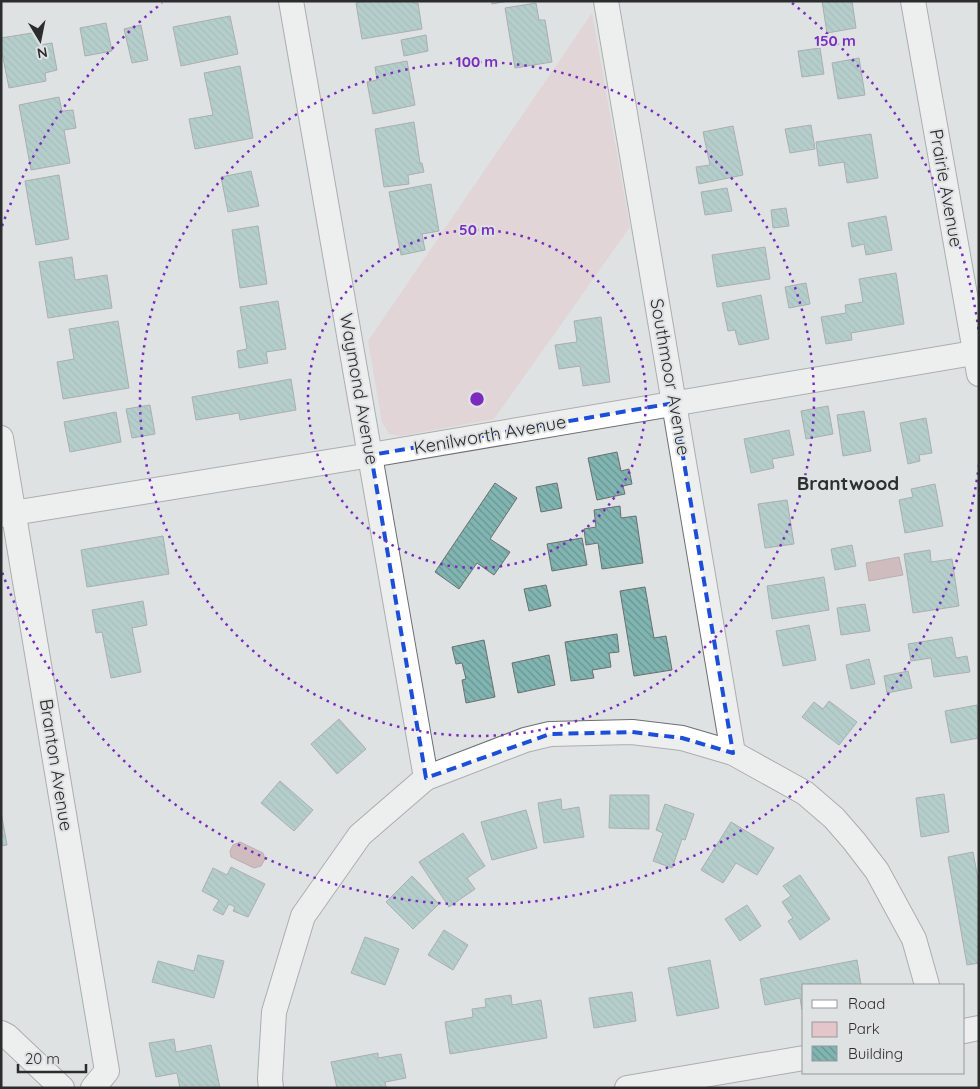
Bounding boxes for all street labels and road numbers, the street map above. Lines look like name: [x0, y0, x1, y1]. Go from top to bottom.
street label: Prairie Avenue: [925, 127, 968, 249]
street label: Southmoor Avenue: [645, 297, 696, 457]
street label: Waymond Avenue: [335, 311, 384, 466]
street label: Kenilworth Avenue: [412, 410, 568, 459]
street label: Branton Avenue: [35, 697, 78, 833]

